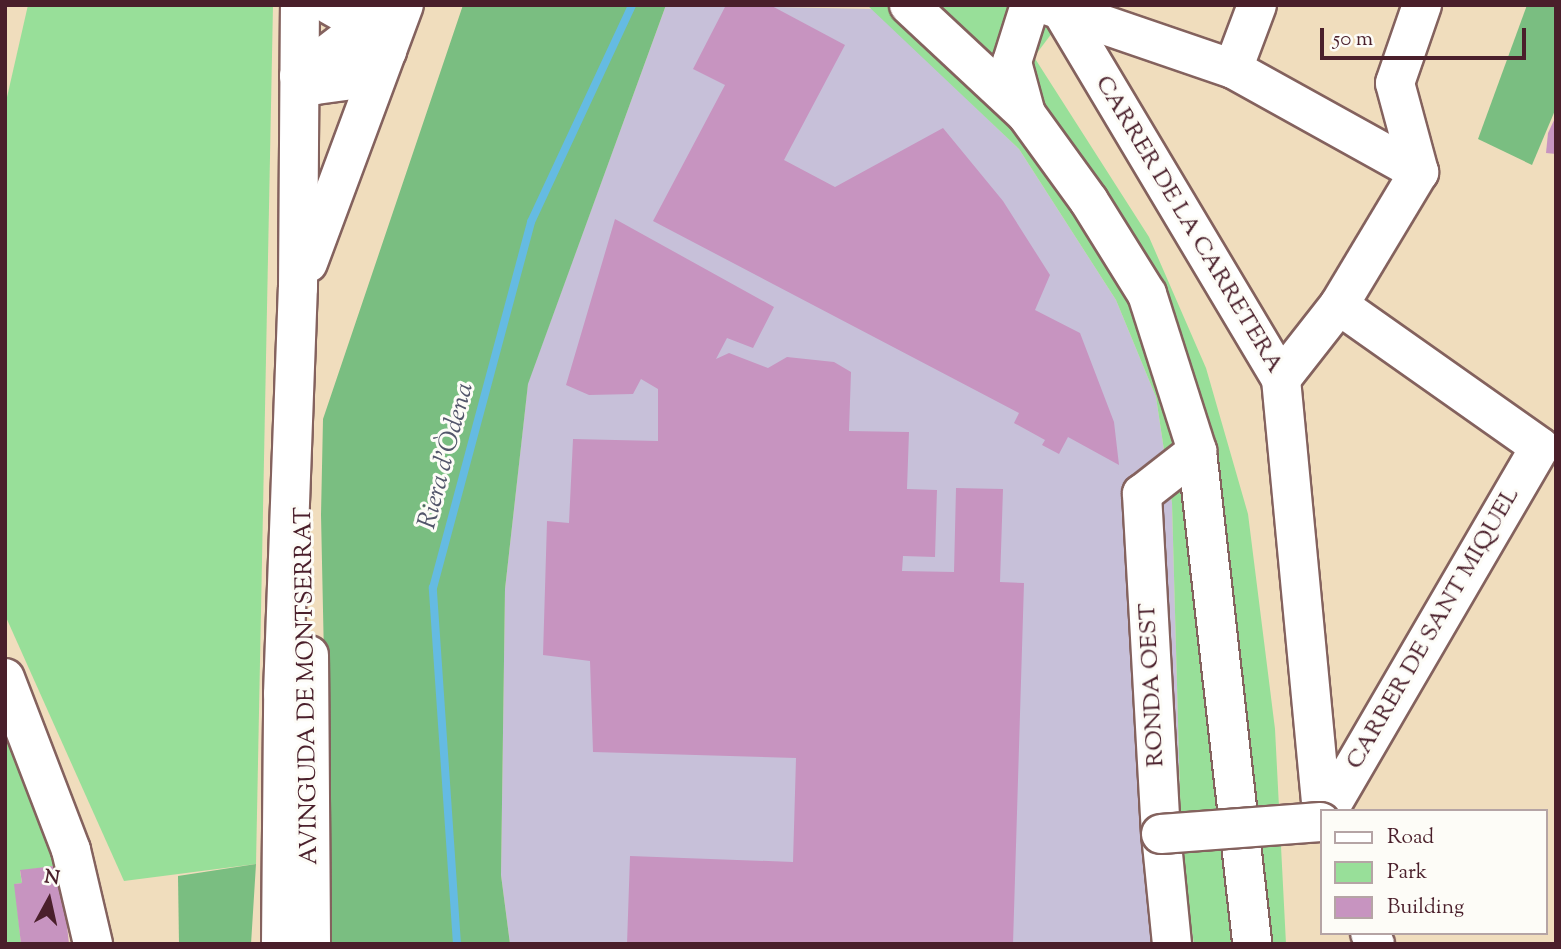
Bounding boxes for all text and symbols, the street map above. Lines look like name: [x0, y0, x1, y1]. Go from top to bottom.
scale bar: [1323, 14, 1530, 58]
text: 50 m: [1333, 25, 1373, 55]
street label: CARRER DE LA CARRETERA: [1088, 71, 1288, 379]
water label: Riera d'Òdena: [413, 379, 481, 533]
street label: CARRER DE SANT MIQUEL: [1341, 483, 1527, 775]
street label: AVINGUDA DE MONTSERRAT: [290, 507, 326, 865]
street label: RONDA OEST: [1134, 602, 1172, 768]
legend: [1320, 809, 1547, 935]
text: Road: [1387, 823, 1434, 853]
text: Park: [1387, 858, 1427, 888]
text: N: [43, 864, 61, 893]
north arrow: [14, 865, 84, 935]
text: Building: [1387, 893, 1464, 923]

